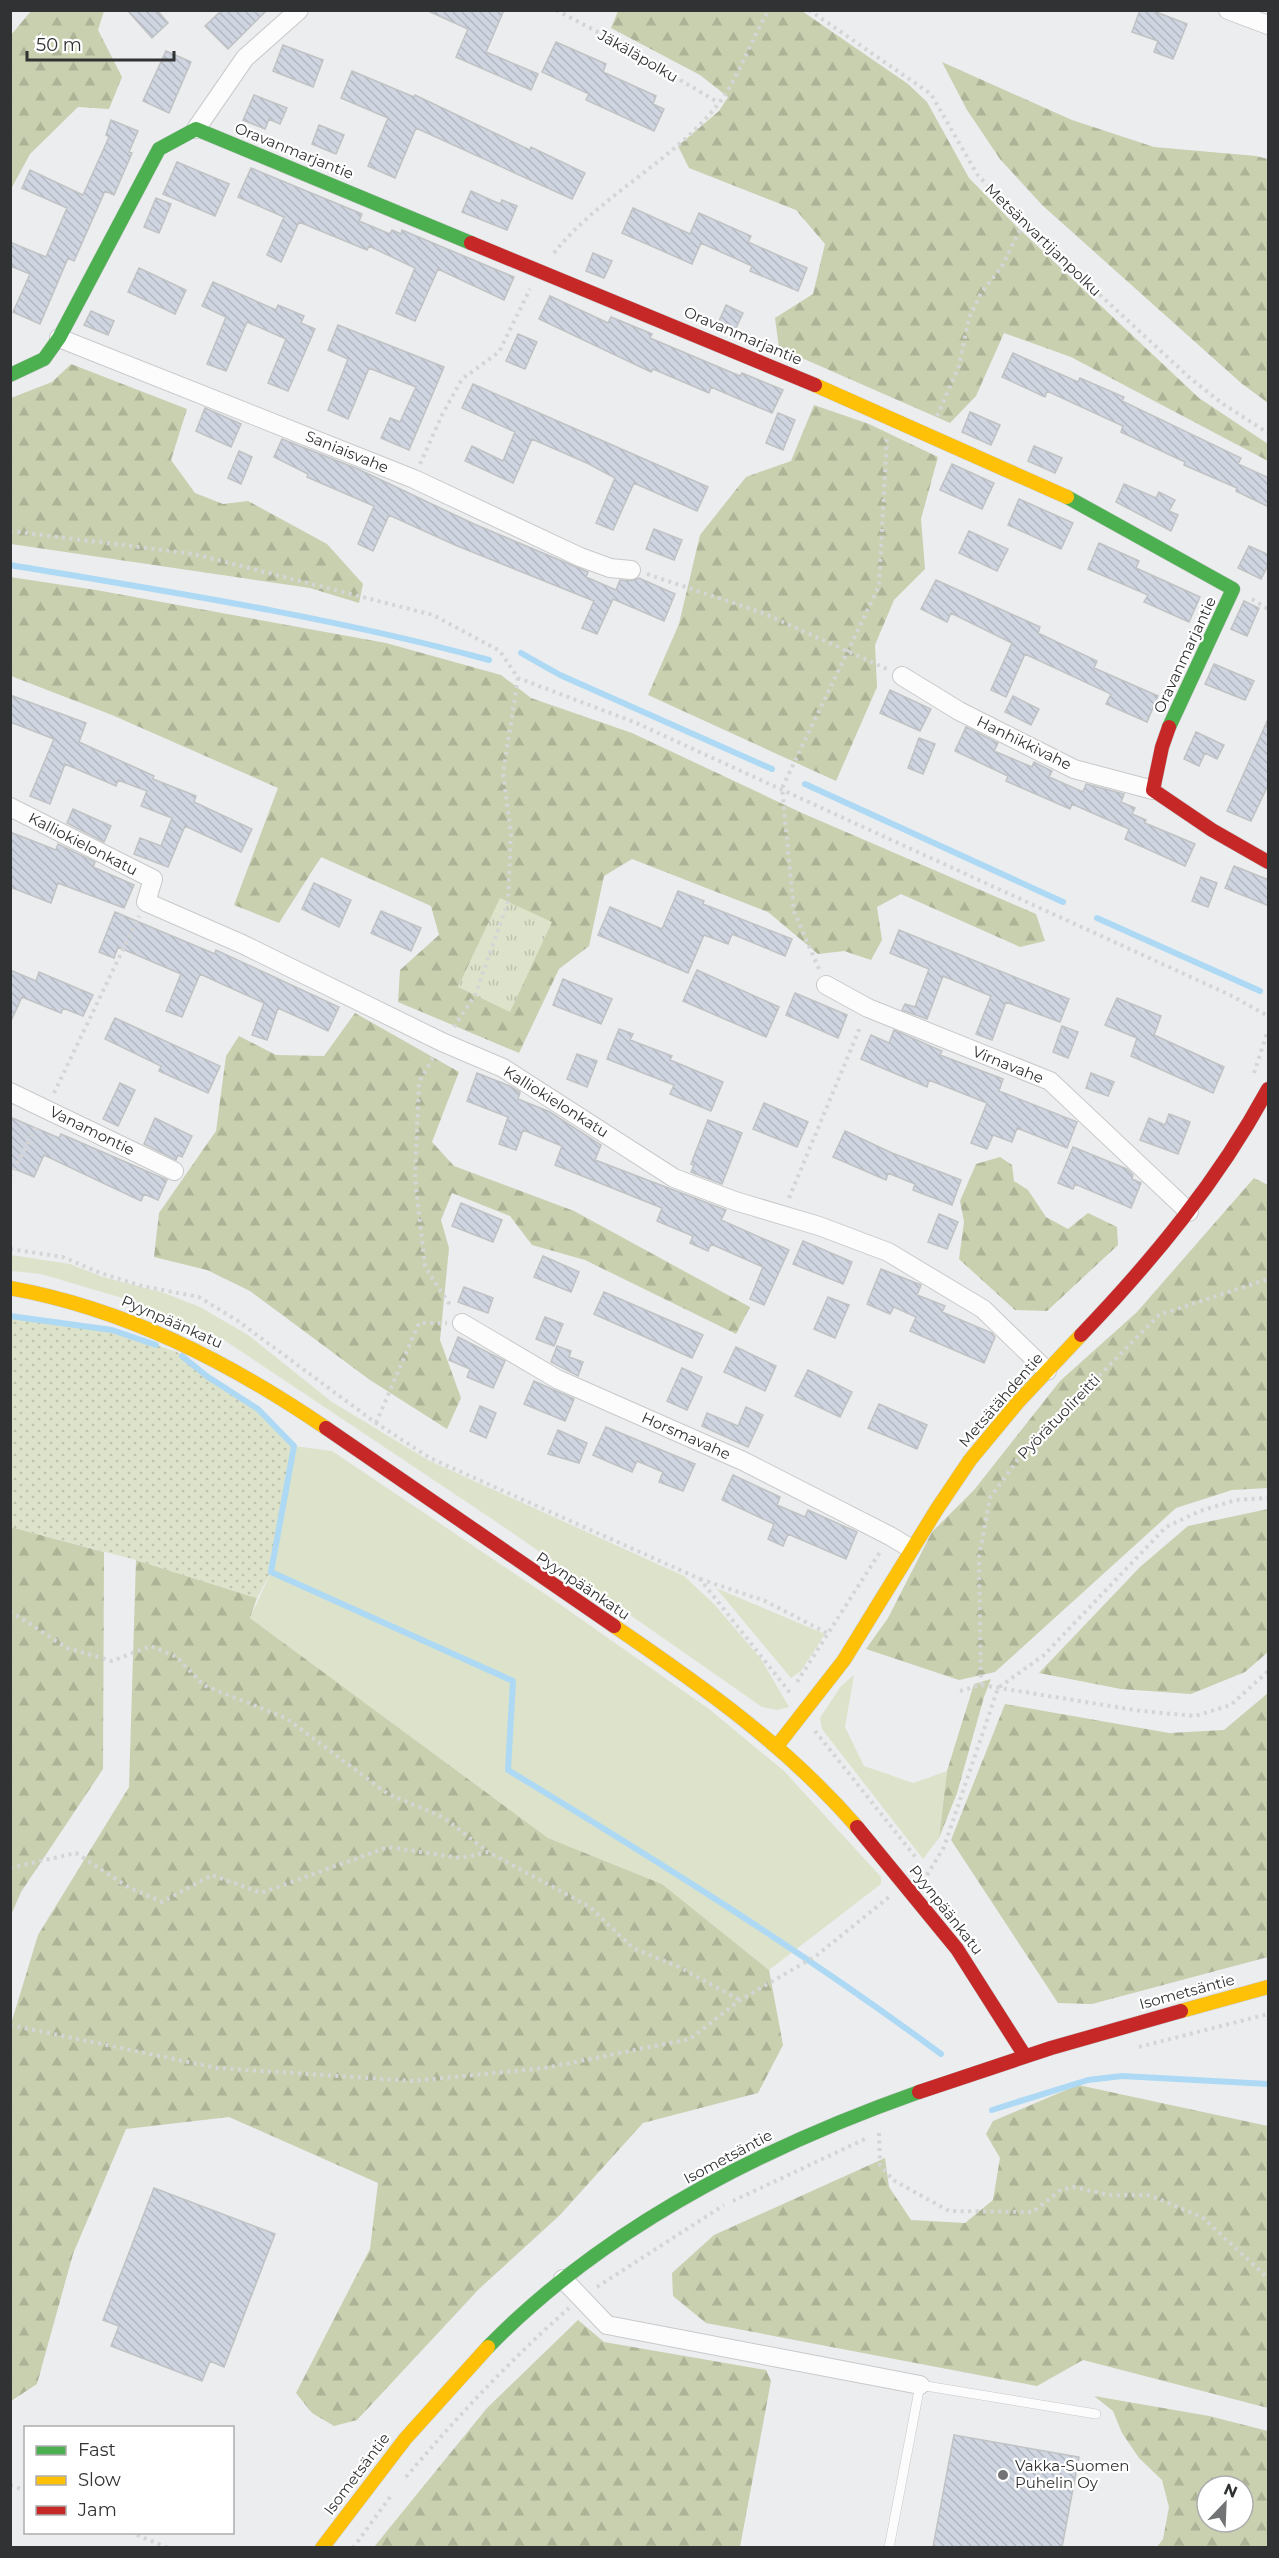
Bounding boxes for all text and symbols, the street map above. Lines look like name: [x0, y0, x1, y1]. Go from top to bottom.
scale bar: [27, 24, 174, 62]
street label: Jäkäläpolku: [594, 24, 682, 86]
text: 50 m: [36, 34, 82, 56]
street label: Oravanmarjantie: [232, 118, 356, 183]
street label: Metsänvartijanpolku: [981, 179, 1105, 300]
street label: Oravanmarjantie: [681, 302, 805, 369]
street label: Saniaisvahe: [303, 426, 392, 477]
street label: Oravanmarjantie: [1149, 593, 1220, 716]
street label: Hanhikkivahe: [974, 711, 1075, 774]
street label: Kalliokielonkatu: [25, 808, 141, 879]
street label: Virnavahe: [970, 1042, 1046, 1087]
street label: Kalliokielonkatu: [500, 1062, 612, 1142]
street label: Vanamontie: [47, 1102, 138, 1159]
street label: Pyynpäänkatu: [119, 1291, 226, 1352]
street label: Metsätähdentie: [954, 1349, 1047, 1451]
street label: Pyörätuolireitti: [1013, 1370, 1104, 1463]
street label: Horsmavahe: [639, 1407, 734, 1464]
street label: Pyynpäänkatu: [533, 1547, 634, 1624]
street label: Pyynpäänkatu: [905, 1861, 987, 1958]
street label: Isometsäntie: [1137, 1970, 1237, 2013]
street label: Isometsäntie: [680, 2125, 775, 2188]
legend: [24, 2426, 234, 2534]
street label: Isometsäntie: [320, 2429, 394, 2518]
text: Fast: [78, 2439, 116, 2461]
place label: Vakka-Suomen Puhelin Oy: [1015, 2456, 1129, 2492]
marker: Vakka-Suomen Puhelin Oy: [996, 2468, 1010, 2482]
text: Slow: [78, 2469, 121, 2491]
north arrow: [1195, 2474, 1255, 2534]
text: N: [1221, 2479, 1240, 2502]
text: Jam: [77, 2499, 117, 2521]

